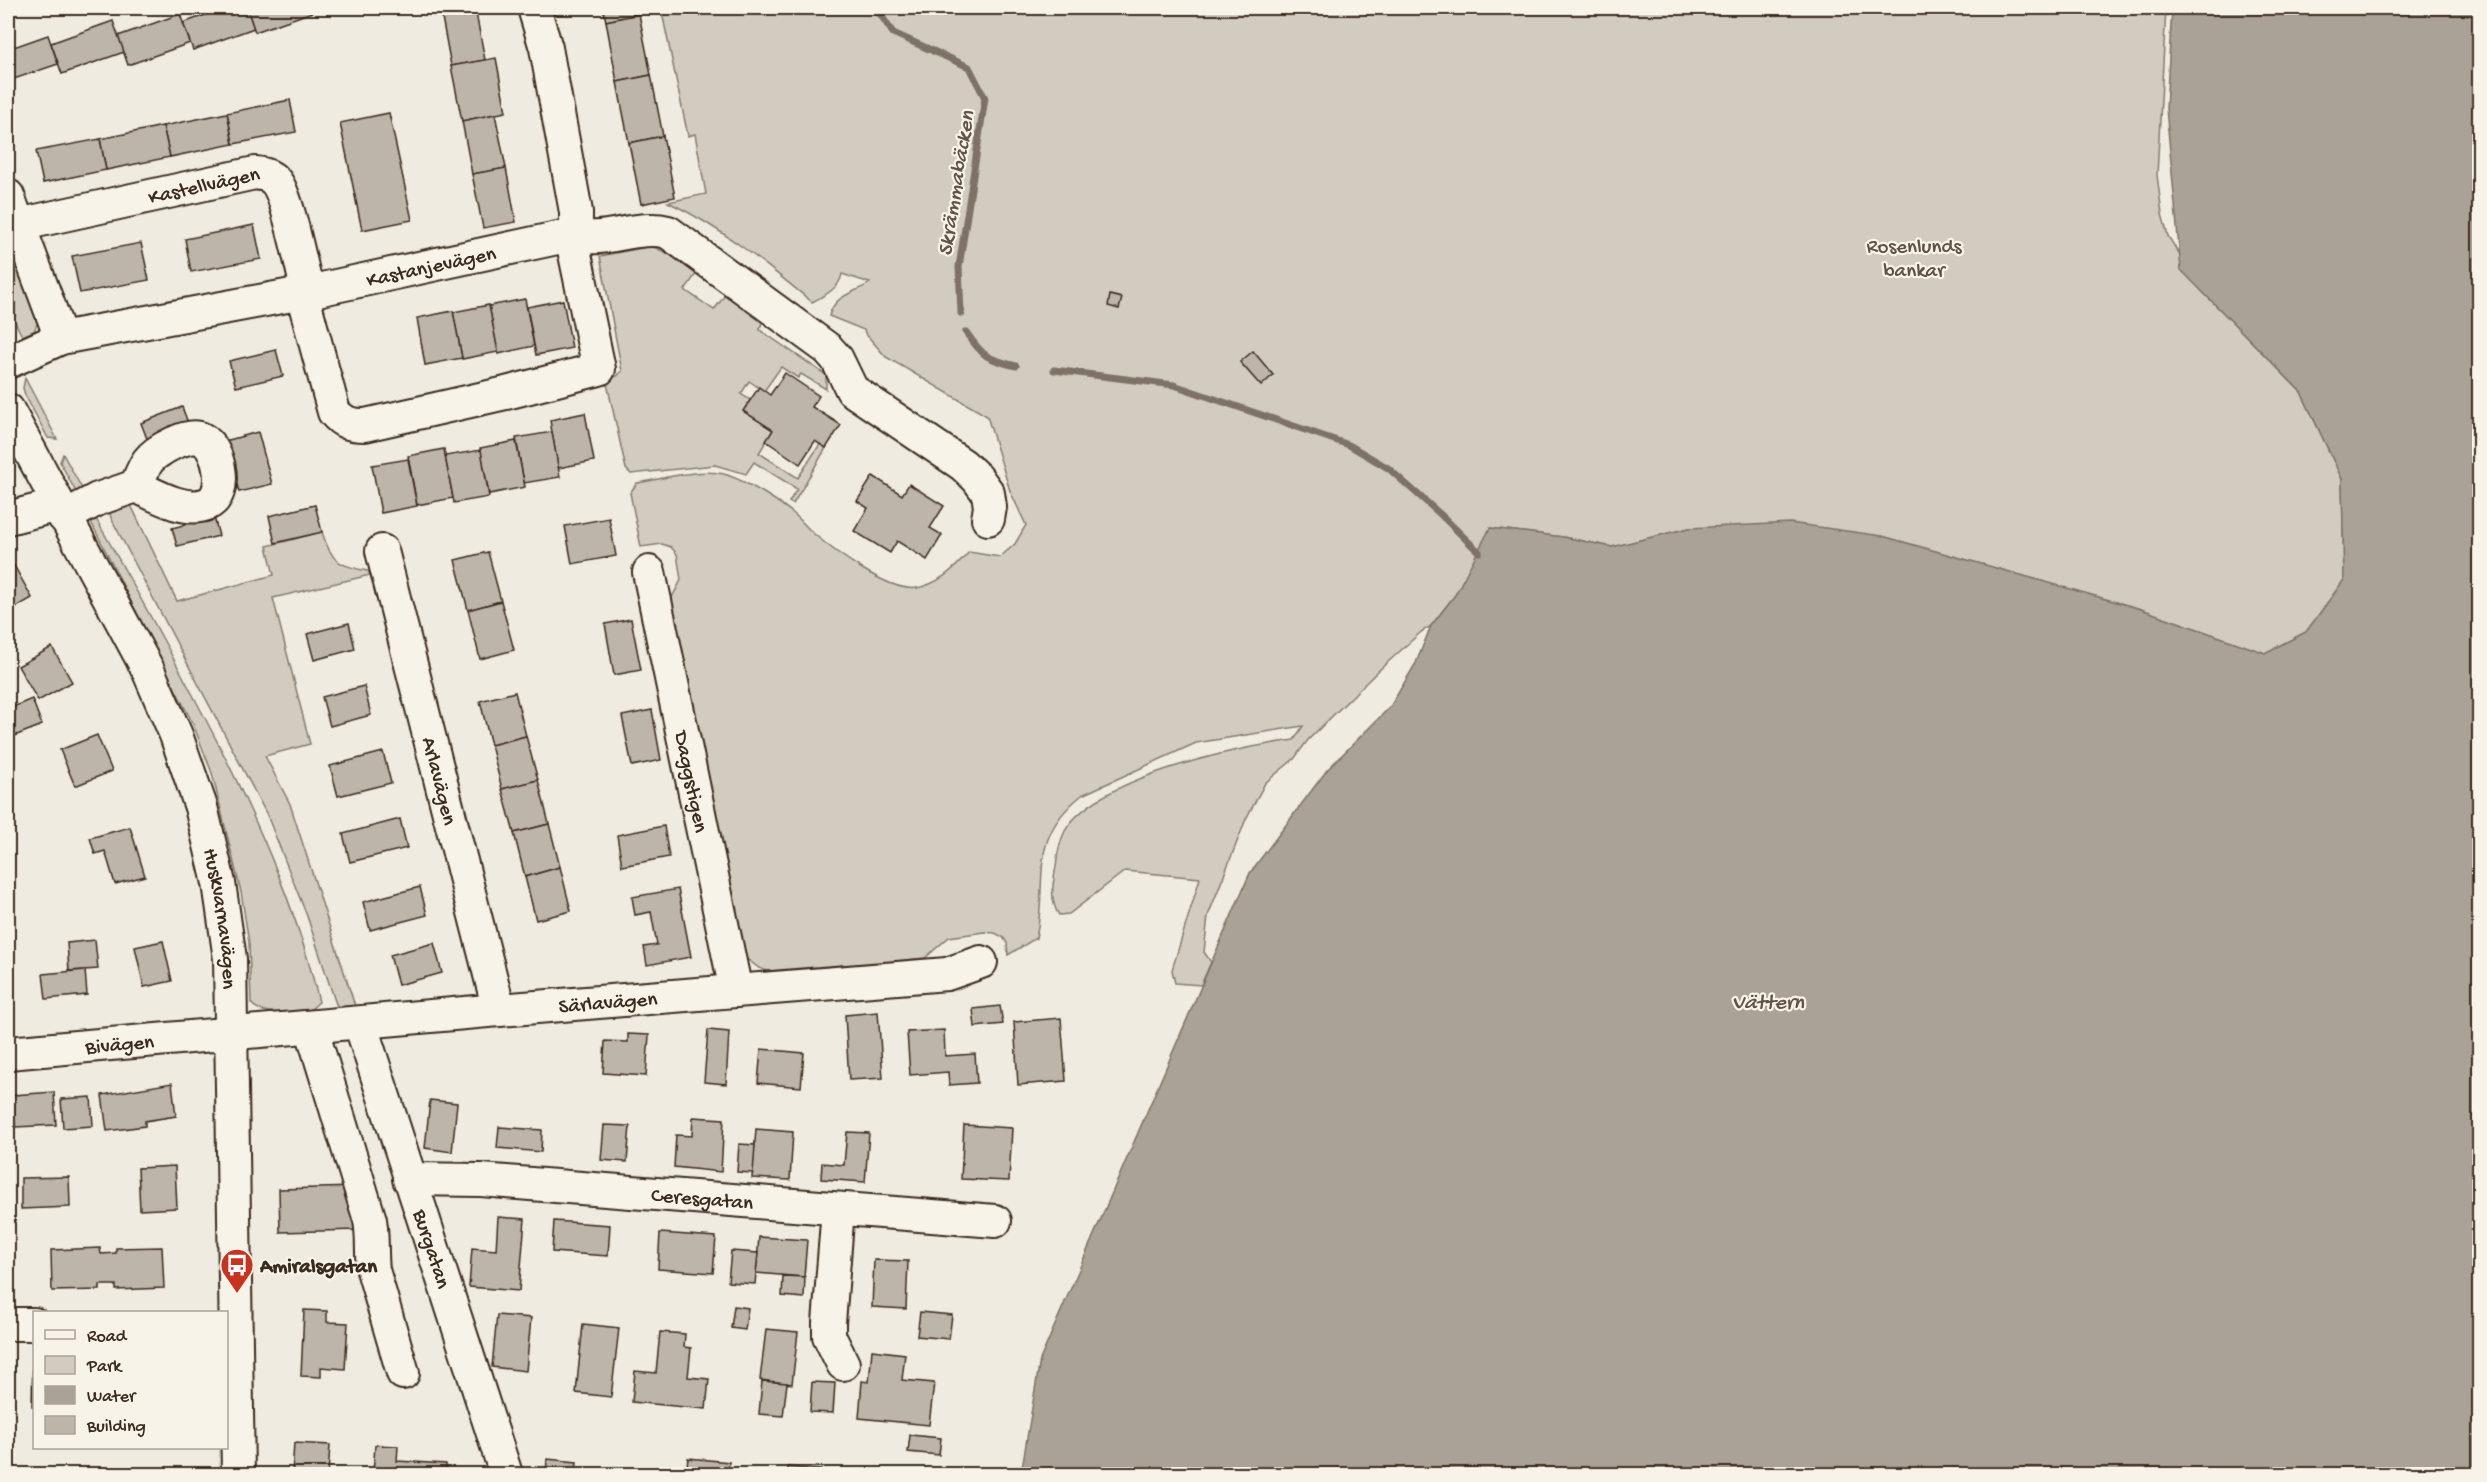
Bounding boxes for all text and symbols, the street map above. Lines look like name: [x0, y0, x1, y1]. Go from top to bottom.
water label: Skrämmabäcken: [934, 109, 982, 258]
street label: Kastellvägen: [146, 163, 262, 212]
park label: Rosenlunds bankar: [1867, 236, 1963, 285]
street label: Kastanjevägen: [364, 243, 499, 295]
street label: Daggstigen: [666, 727, 712, 835]
street label: Arlavägen: [414, 735, 460, 828]
street label: Huskvarnavägen: [195, 846, 239, 989]
street label: Särlavägen: [558, 988, 658, 1021]
water label: Vättern: [1732, 991, 1805, 1017]
street label: Bivägen: [83, 1031, 155, 1062]
street label: Ceresgatan: [650, 1185, 754, 1218]
street label: Burgatan: [405, 1206, 454, 1292]
bus stop icon: Amiralsgatan: [219, 1247, 255, 1294]
place label: Amiralsgatan: [259, 1256, 378, 1281]
legend: [33, 1311, 228, 1449]
text: Road: [87, 1327, 128, 1348]
text: Park: [86, 1357, 123, 1378]
text: Water: [87, 1387, 137, 1408]
text: Building: [86, 1417, 146, 1438]

